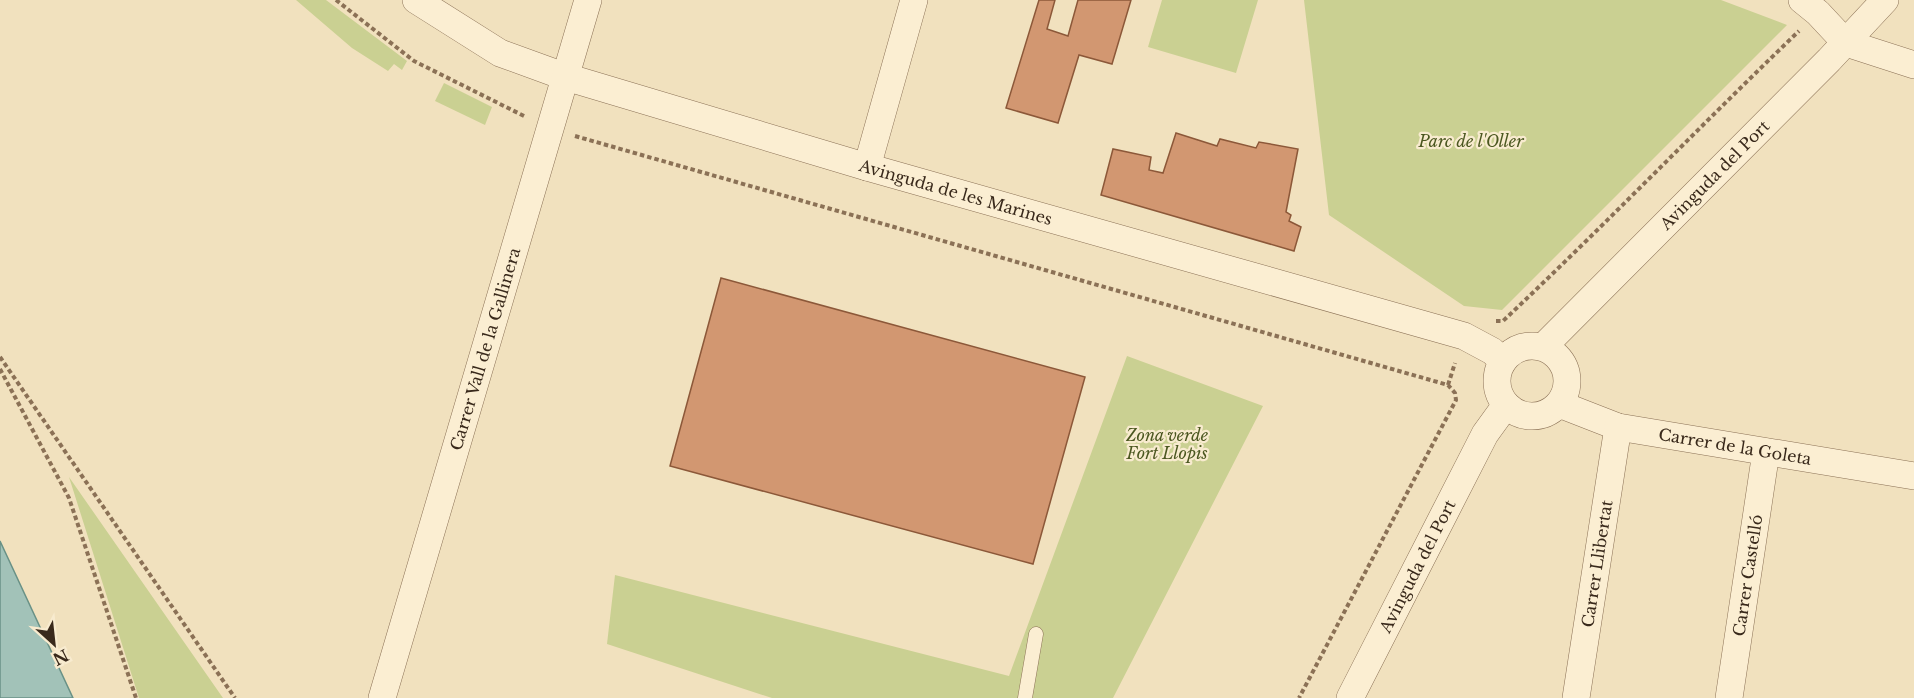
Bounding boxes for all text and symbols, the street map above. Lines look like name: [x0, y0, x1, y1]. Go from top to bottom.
street label: Avinguda del Port: [1655, 116, 1773, 235]
park label: Parc de l'Oller: [1417, 131, 1524, 151]
street label: Avinguda de les Marines: [856, 155, 1055, 229]
street label: Carrer Vall de la Gallinera: [446, 245, 524, 453]
street label: Carrer de la Goleta: [1657, 424, 1813, 469]
park label: Zona verde Fort Llopis: [1125, 425, 1209, 463]
street label: Avinguda del Port: [1375, 496, 1460, 637]
street label: Carrer Llibertat: [1577, 499, 1617, 629]
street label: Carrer Castelló: [1728, 513, 1766, 638]
north arrow: [24, 614, 84, 674]
text: N: [50, 645, 72, 670]

